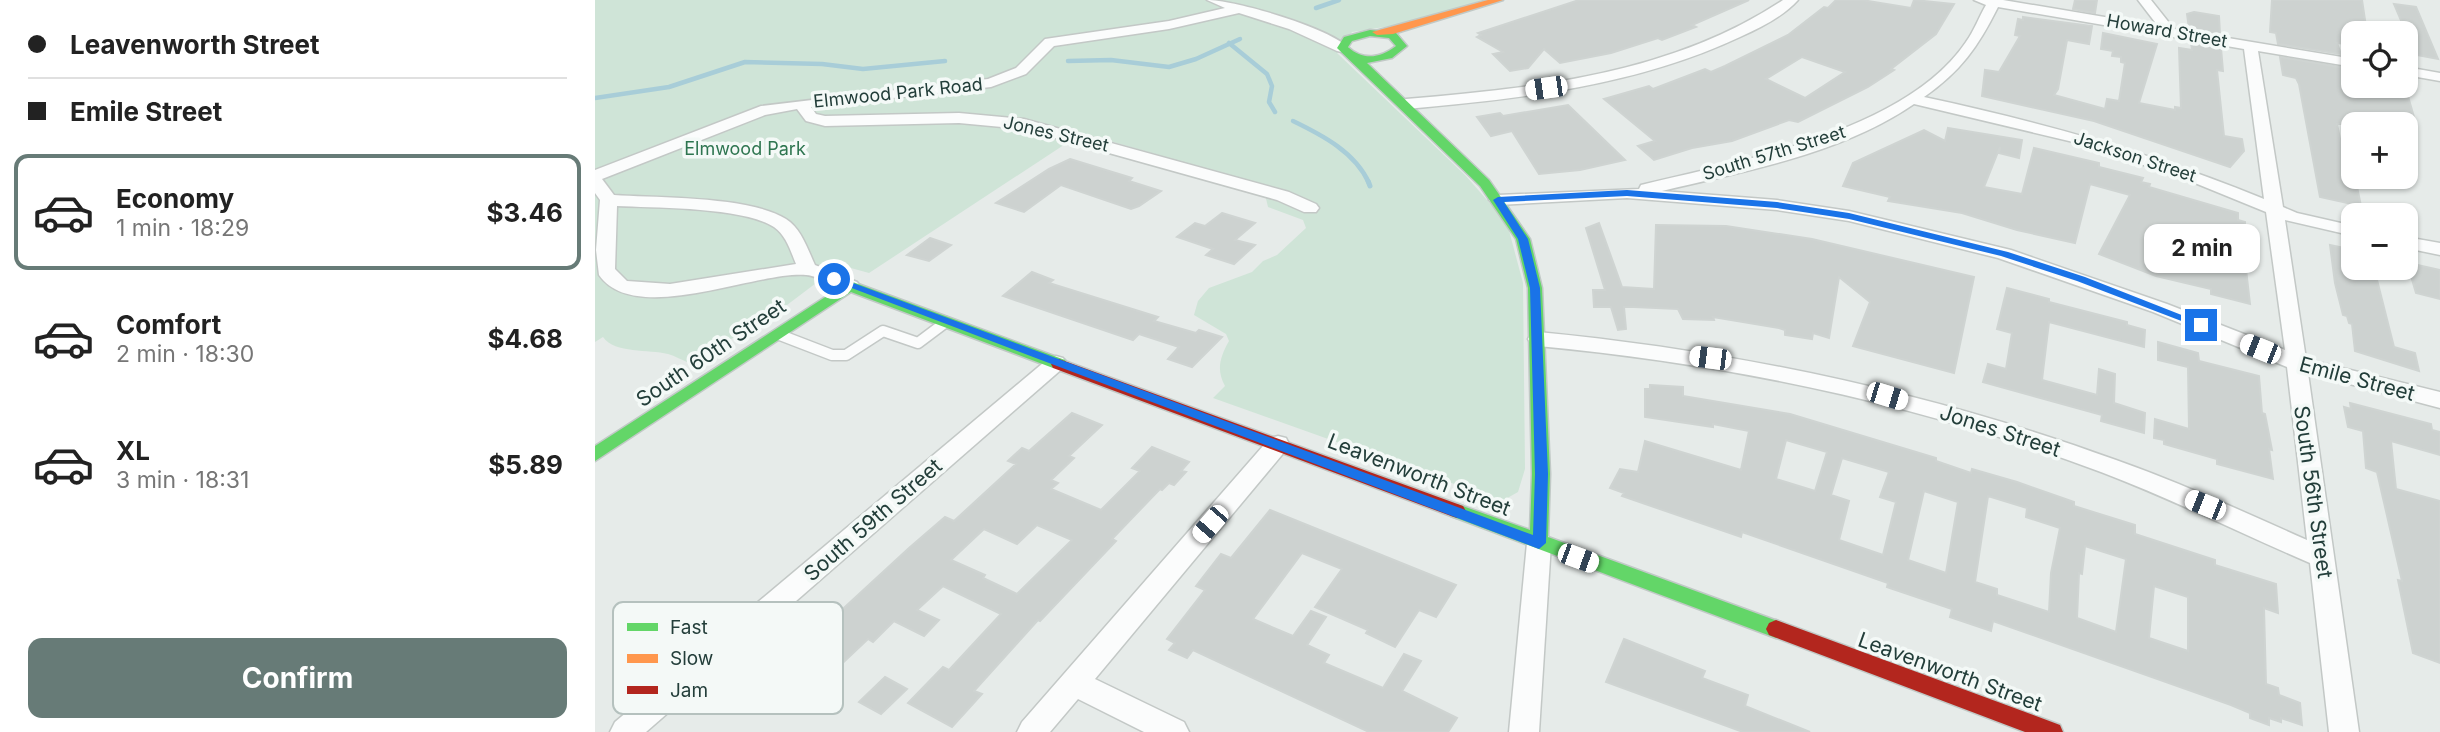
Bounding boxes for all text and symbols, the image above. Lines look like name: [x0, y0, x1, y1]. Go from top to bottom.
street label: Howard Street: [2105, 10, 2229, 51]
map controls: [2341, 21, 2418, 280]
button: locate: [2341, 21, 2418, 98]
text: Leavenworth Street: [70, 29, 320, 60]
street label: Elmwood Park Road: [812, 73, 984, 112]
car: [1524, 75, 1569, 101]
text: Emile Street: [70, 96, 222, 127]
street label: Jones Street: [1001, 111, 1111, 156]
button: +: [2341, 112, 2418, 189]
street label: South 57th Street: [1700, 121, 1848, 184]
street label: Jackson Street: [2071, 127, 2199, 186]
park label: Elmwood Park: [684, 138, 806, 159]
icon: car: [32, 181, 95, 244]
text: Economy: [116, 183, 234, 214]
text: $3.46: [487, 197, 563, 228]
button: −: [2341, 203, 2418, 280]
text: 1 min · 18:29: [116, 214, 249, 242]
callout: 2 min: [2143, 224, 2259, 272]
text: 2 min: [2171, 234, 2233, 262]
route start: [818, 263, 850, 295]
street label: South 60th Street: [631, 293, 790, 412]
icon: car: [32, 307, 95, 370]
text: Comfort: [116, 309, 221, 340]
route end: [2185, 309, 2217, 341]
text: $4.68: [488, 323, 563, 354]
car: [2237, 331, 2284, 367]
text: 2 min · 18:30: [116, 340, 254, 368]
car: [1688, 345, 1733, 371]
street label: Emile Street: [2297, 351, 2418, 406]
car: [1864, 380, 1911, 412]
street label: Jones Street: [1937, 399, 2064, 462]
street label: South 56th Street: [2289, 404, 2338, 580]
street label: Leavenworth Street: [1324, 428, 1514, 521]
icon: car: [32, 433, 95, 496]
text: XL: [116, 435, 150, 466]
text: $5.89: [488, 449, 563, 480]
street label: South 59th Street: [799, 453, 947, 586]
text: 3 min · 18:31: [116, 466, 249, 494]
car: [2182, 487, 2229, 523]
car: [1189, 501, 1232, 547]
car: [1555, 541, 1602, 575]
legend: [613, 602, 843, 714]
text: Fast: [670, 616, 708, 639]
street label: Leavenworth Street: [1855, 627, 2046, 716]
button: Confirm: [28, 638, 567, 718]
text: Slow: [670, 647, 713, 670]
text: Jam: [670, 679, 708, 702]

